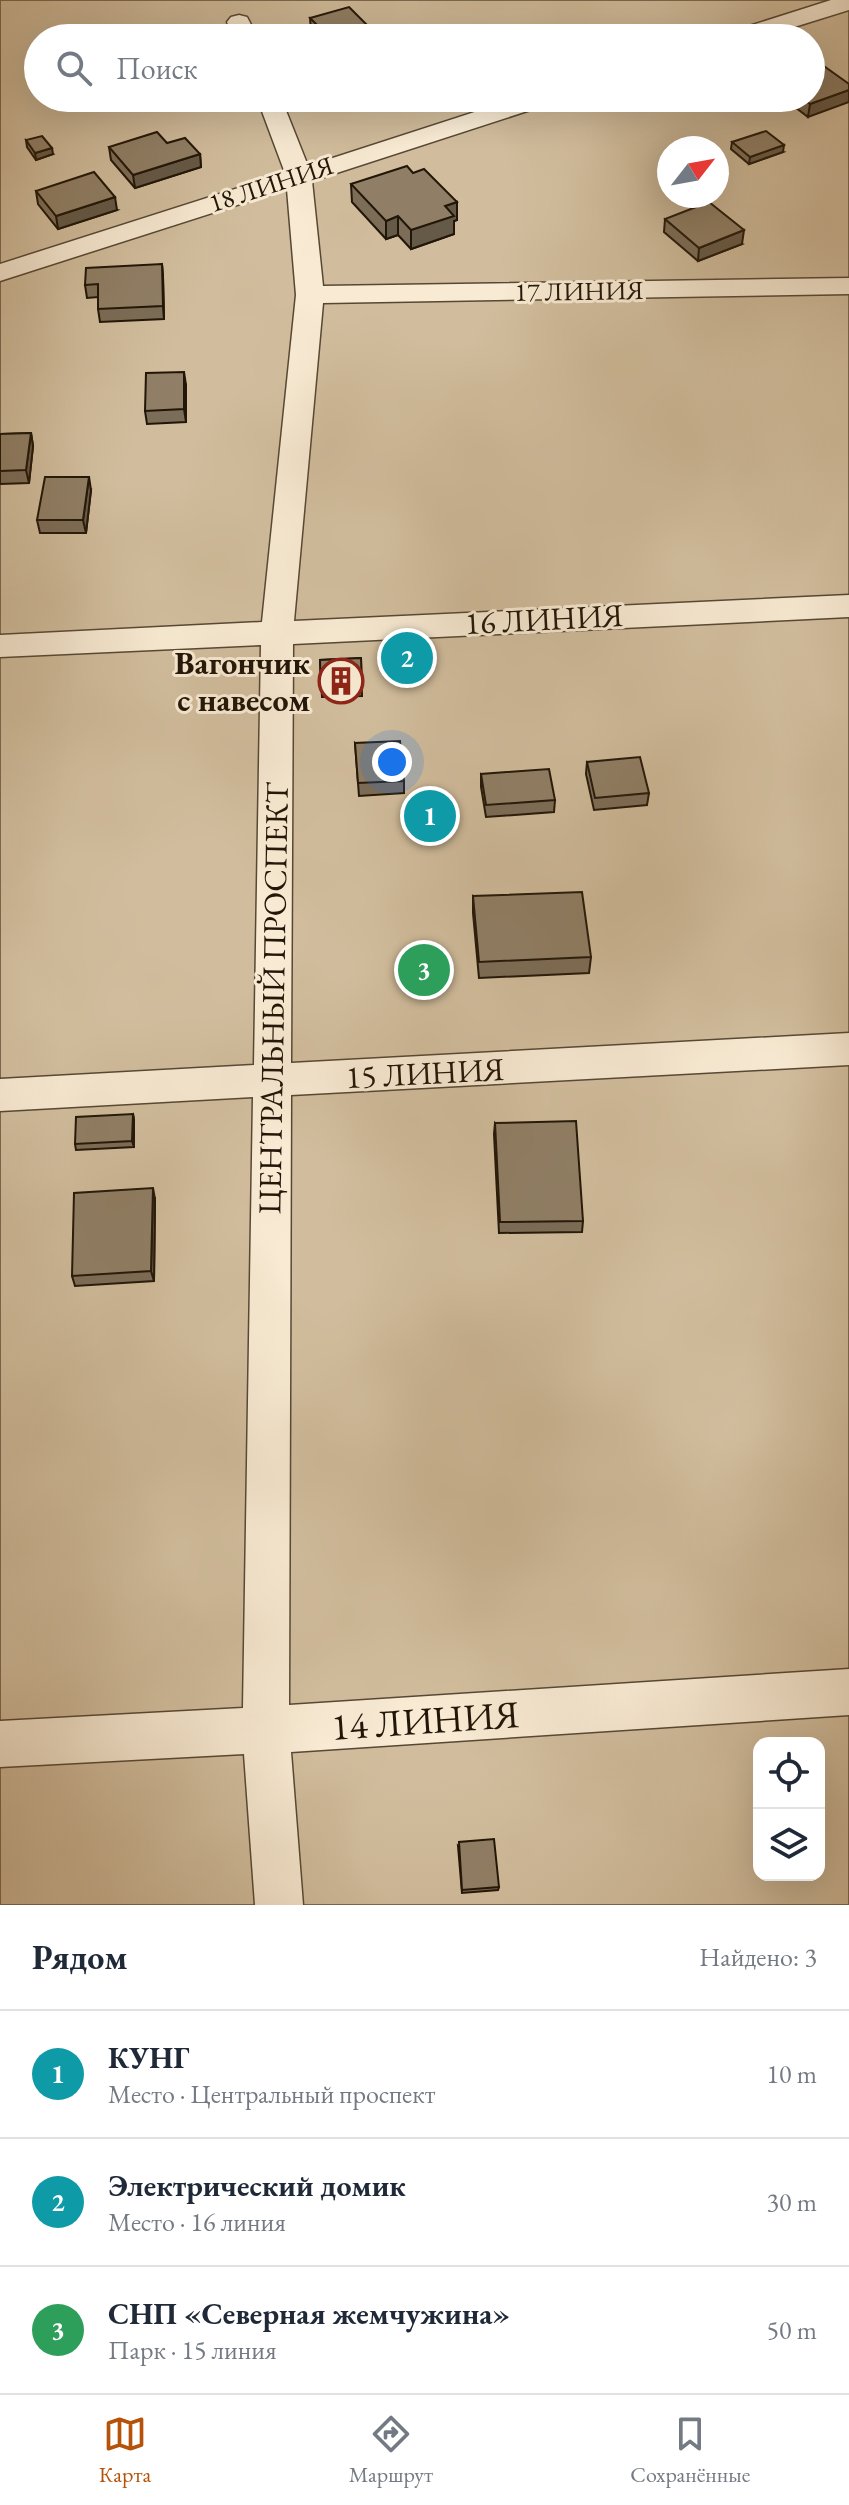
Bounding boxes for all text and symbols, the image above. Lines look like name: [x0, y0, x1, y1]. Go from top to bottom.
search box: [24, 24, 825, 112]
icon: search: [52, 46, 96, 90]
text: Поиск: [116, 49, 198, 88]
north arrow: [657, 136, 729, 208]
street label: 18 ЛИНИЯ: [204, 148, 338, 220]
street label: 17 ЛИНИЯ: [514, 273, 644, 309]
street label: 16 ЛИНИЯ: [464, 594, 624, 644]
pin: 2: [381, 628, 433, 688]
place label: Вагончик с навесом: [175, 642, 310, 721]
building icon: Вагончик с навесом: [317, 657, 365, 705]
your location: [372, 742, 412, 782]
street label: ЦЕНТРАЛЬНЫЙ ПРОСПЕКТ: [248, 781, 298, 1214]
pin: 1: [404, 786, 456, 846]
pin: 3: [398, 940, 450, 1000]
street label: 15 ЛИНИЯ: [345, 1048, 505, 1098]
street label: 14 ЛИНИЯ: [329, 1689, 521, 1751]
map controls: [753, 1737, 825, 1881]
button: locate: [753, 1737, 825, 1809]
button: layers: [753, 1809, 825, 1881]
text: Рядом: [32, 1935, 127, 1979]
text: Найдено: 3: [699, 1940, 817, 1974]
text: КУНГ: [108, 2038, 189, 2077]
text: 1: [51, 2057, 65, 2091]
text: 10 m: [767, 2057, 817, 2091]
text: Место · Центральный проспект: [108, 2077, 435, 2111]
text: Электрический домик: [108, 2166, 406, 2205]
text: 2: [51, 2185, 65, 2219]
text: 30 m: [767, 2185, 817, 2219]
text: Место · 16 линия: [108, 2205, 286, 2239]
text: СНП «Северная жемчужина»: [108, 2294, 510, 2333]
text: 3: [51, 2313, 65, 2347]
text: 50 m: [767, 2313, 817, 2347]
text: Парк · 15 линия: [108, 2333, 277, 2367]
tab: Карта: [99, 2412, 151, 2489]
tab: Маршрут: [349, 2412, 433, 2489]
tab: Сохранённые: [630, 2412, 750, 2489]

